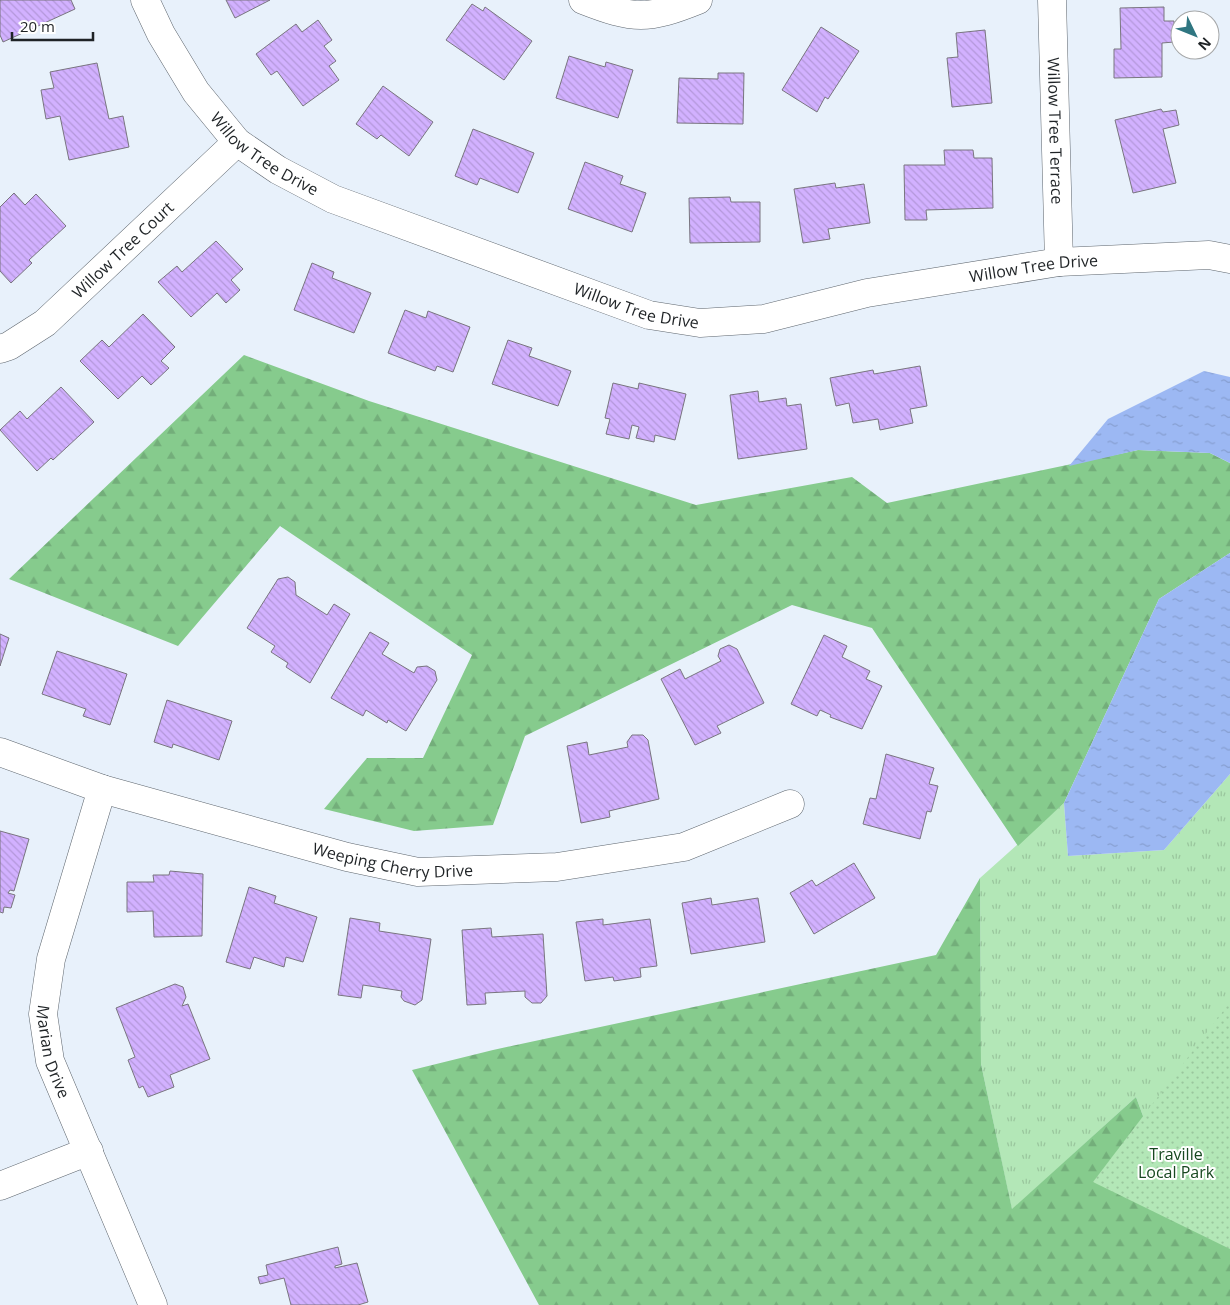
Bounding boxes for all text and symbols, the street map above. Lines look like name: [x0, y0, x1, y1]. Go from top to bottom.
scale bar: [12, 10, 94, 42]
north arrow: [1170, 10, 1220, 60]
text: 20 m: [20, 16, 55, 36]
text: N: [1194, 34, 1216, 55]
street label: Willow Tree Terrace: [1043, 57, 1068, 205]
street label: Willow Tree Drive: [206, 107, 322, 200]
street label: Willow Tree Court: [67, 196, 179, 303]
street label: Willow Tree Drive: [968, 249, 1098, 287]
street label: Willow Tree Drive: [571, 277, 701, 334]
street label: Weeping Cherry Drive: [310, 837, 473, 883]
street label: Marian Drive: [31, 1003, 75, 1102]
park label: Traville Local Park: [1138, 1143, 1215, 1183]

